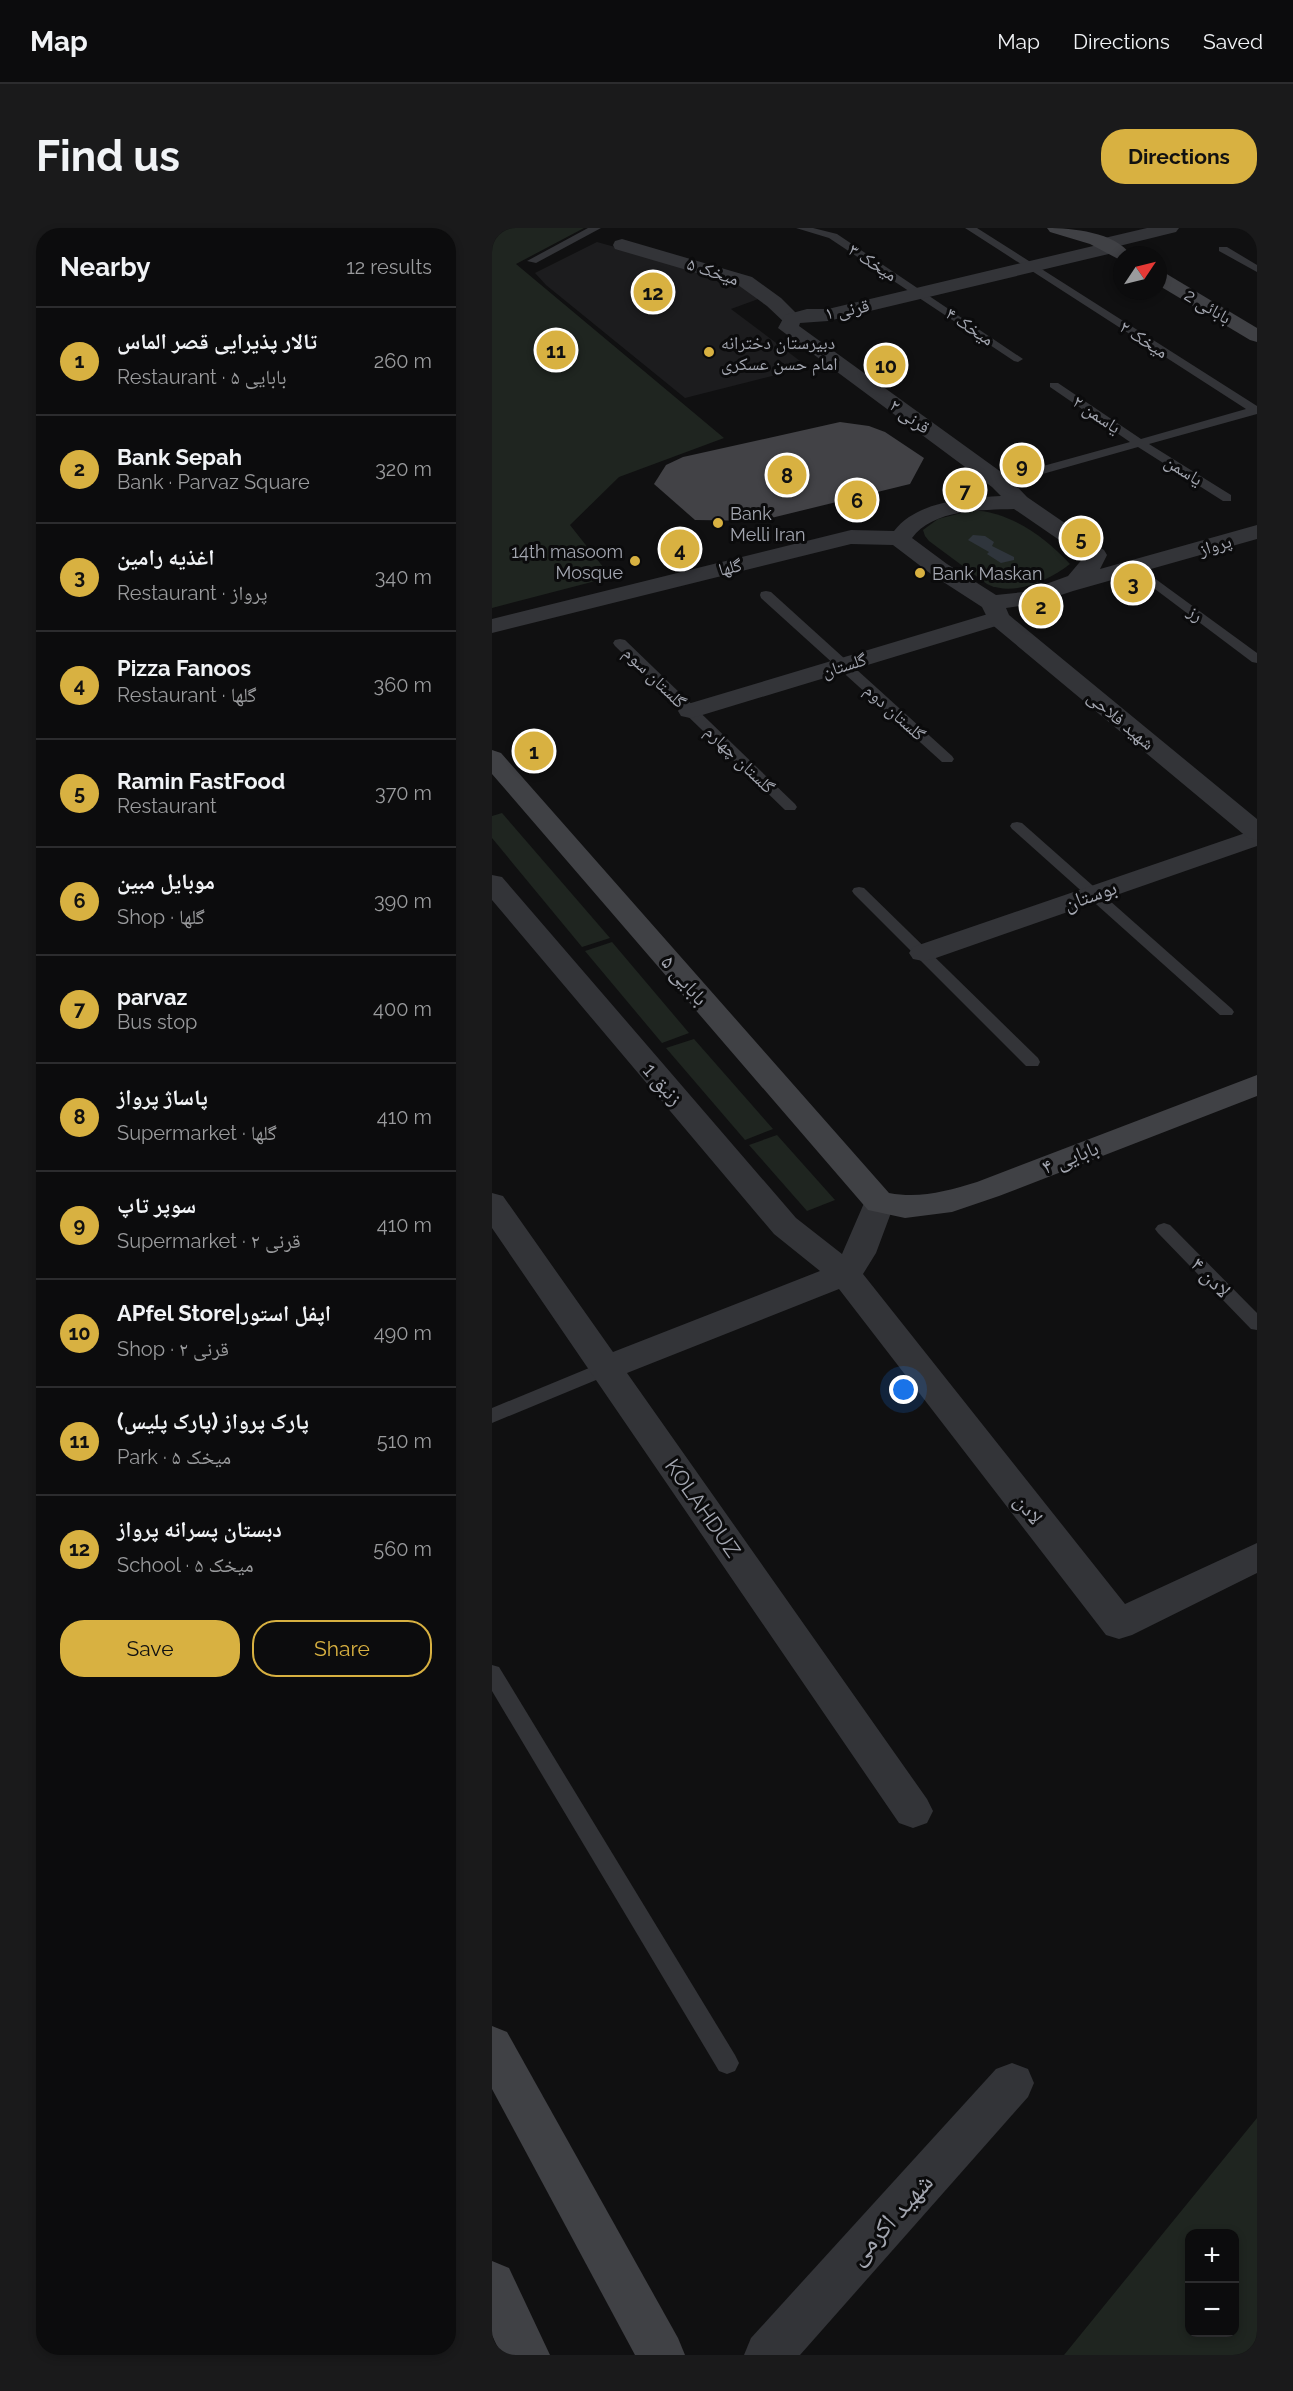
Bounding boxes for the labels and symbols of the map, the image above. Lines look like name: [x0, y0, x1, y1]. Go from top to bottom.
street label: میخک ۳: [845, 239, 901, 286]
north arrow: [1113, 246, 1167, 300]
street label: میخک ۵: [684, 253, 742, 290]
pin: 12: [634, 270, 672, 314]
street label: بابائی 2: [1181, 284, 1235, 329]
street label: قرنی ۱: [823, 294, 871, 325]
street label: میخک ۴: [942, 302, 998, 350]
street label: میخک ۲: [1116, 316, 1172, 363]
pin: 11: [536, 328, 576, 372]
place label: دبیرستان دخترانه امام حسن عسکری: [721, 332, 838, 376]
pin: 10: [866, 342, 906, 388]
marker: دبیرستان دخترانه امام حسن عسکری: [702, 345, 716, 359]
street label: یاسمن ۲: [1069, 390, 1125, 438]
street label: قرنی ۲: [885, 394, 934, 438]
pin: 9: [1002, 442, 1042, 488]
street label: یاسمن: [1161, 450, 1207, 490]
pin: 8: [768, 452, 806, 498]
pin: 7: [946, 468, 984, 512]
pin: 6: [838, 478, 877, 522]
place label: Bank Melli Iran: [730, 503, 806, 545]
marker: Bank Melli Iran: [711, 516, 725, 530]
pin: 5: [1062, 516, 1100, 560]
pin: 4: [660, 526, 699, 572]
street label: پرواز: [1195, 530, 1234, 561]
place label: 14th masoom Mosque: [511, 541, 623, 583]
marker: 14th masoom Mosque: [628, 554, 642, 568]
street label: گلها: [716, 554, 744, 580]
pin: 3: [1114, 560, 1152, 606]
place label: Bank Maskan: [932, 563, 1042, 584]
marker: Bank Maskan: [913, 566, 927, 580]
pin: 2: [1022, 584, 1060, 628]
street label: رز: [1183, 600, 1208, 626]
street label: گلستان سوم: [618, 642, 691, 714]
street label: گلستان: [819, 648, 870, 683]
street label: گلستان دوم: [859, 679, 930, 747]
street label: شهید فلاحی: [1083, 686, 1159, 755]
street label: گلستان چهارم: [699, 721, 780, 799]
pin: 1: [514, 728, 554, 774]
street label: بوستان: [1060, 874, 1120, 916]
street label: ۵ بابایی: [656, 950, 714, 1011]
street label: زنبق 1: [637, 1058, 688, 1111]
street label: بابایی ۴: [1038, 1135, 1102, 1180]
street label: لادن ۴: [1186, 1252, 1236, 1302]
your location: [889, 1375, 918, 1404]
street label: KOLAHDUZ: [660, 1454, 746, 1562]
street label: لادن: [1009, 1489, 1049, 1529]
street label: شهید اکرمی: [841, 2167, 940, 2272]

